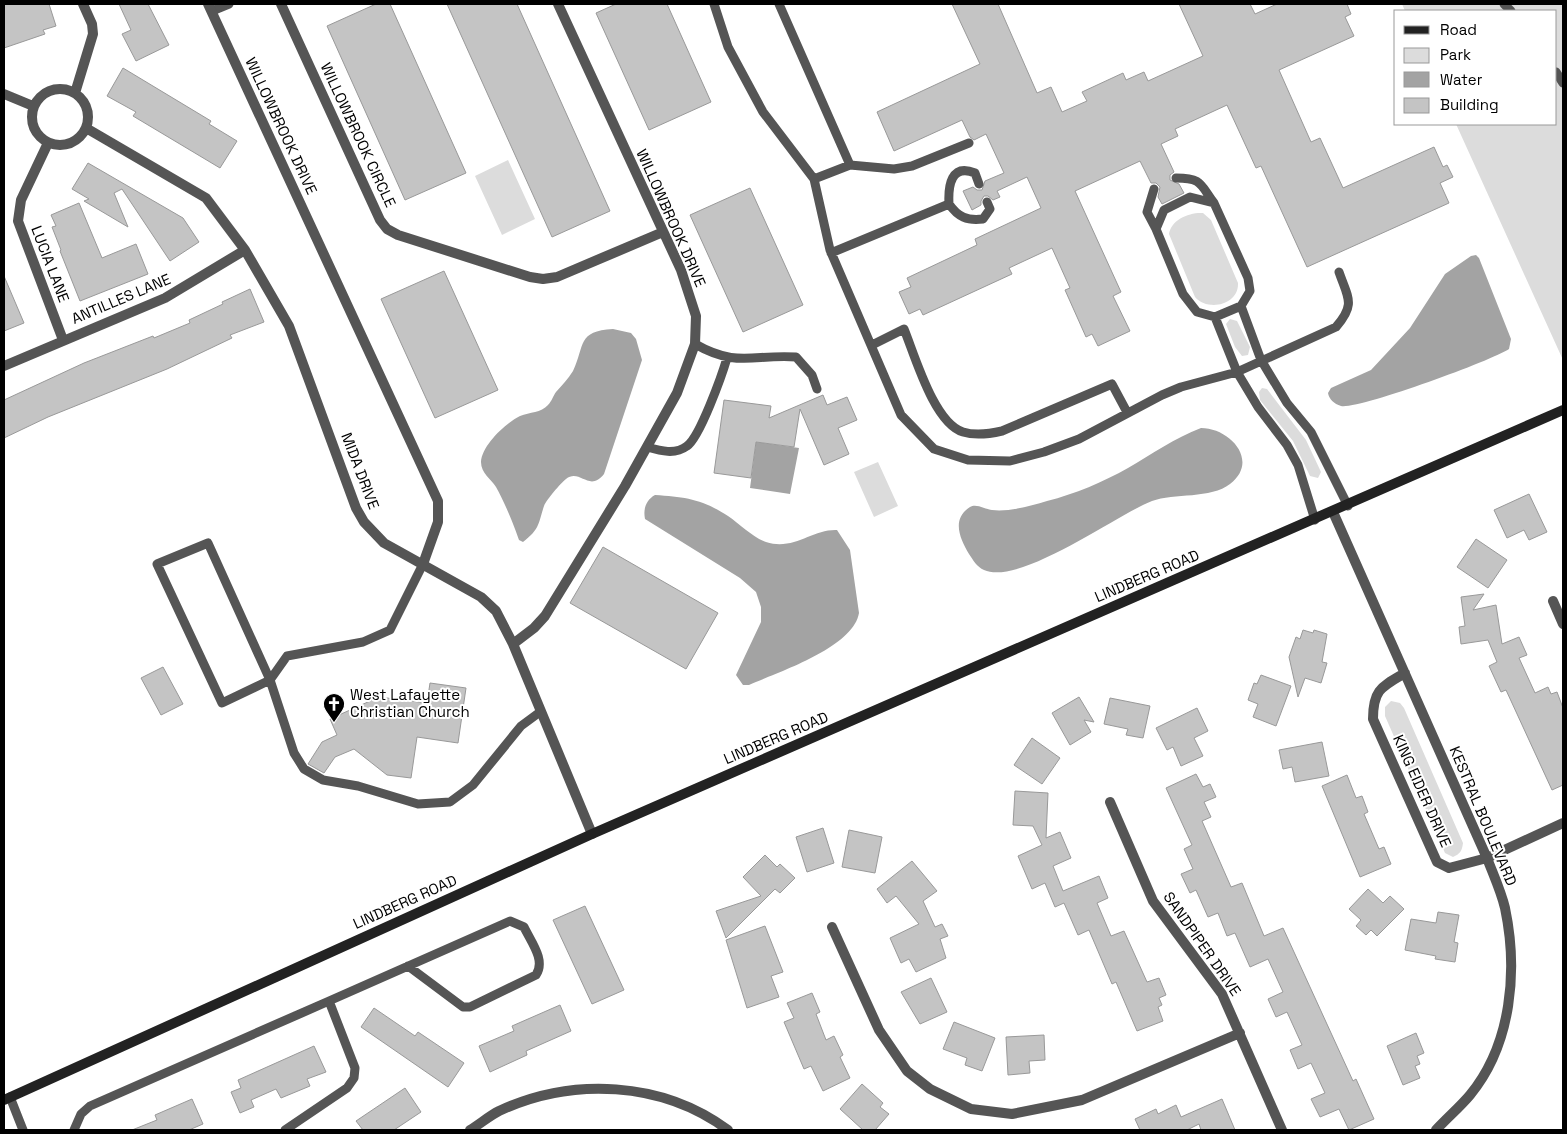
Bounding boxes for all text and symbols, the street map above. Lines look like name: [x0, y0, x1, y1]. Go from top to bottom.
legend: [1394, 10, 1557, 125]
text: Road: [1440, 20, 1477, 39]
text: Park: [1440, 45, 1471, 64]
street label: WILLOWBROOK DRIVE: [241, 54, 322, 197]
street label: WILLOWBROOK CIRCLE: [317, 59, 400, 210]
text: Water: [1440, 70, 1483, 89]
text: Building: [1440, 95, 1499, 114]
street label: WILLOWBROOK DRIVE: [632, 146, 710, 290]
street label: LUCIA LANE: [27, 223, 74, 305]
street label: ANTILLES LANE: [68, 269, 173, 328]
street label: MIDA DRIVE: [337, 430, 384, 512]
street label: LINDBERG ROAD: [1092, 545, 1202, 606]
place label: West Lafayette Christian Church: [350, 685, 470, 721]
church icon: West Lafayette Christian Church: [322, 692, 346, 723]
street label: LINDBERG ROAD: [721, 707, 831, 768]
street label: KING EIDER DRIVE: [1389, 732, 1456, 850]
street label: KESTRAL BOULEVARD: [1445, 743, 1521, 888]
street label: LINDBERG ROAD: [350, 870, 460, 933]
street label: SANDPIPER DRIVE: [1159, 888, 1245, 999]

